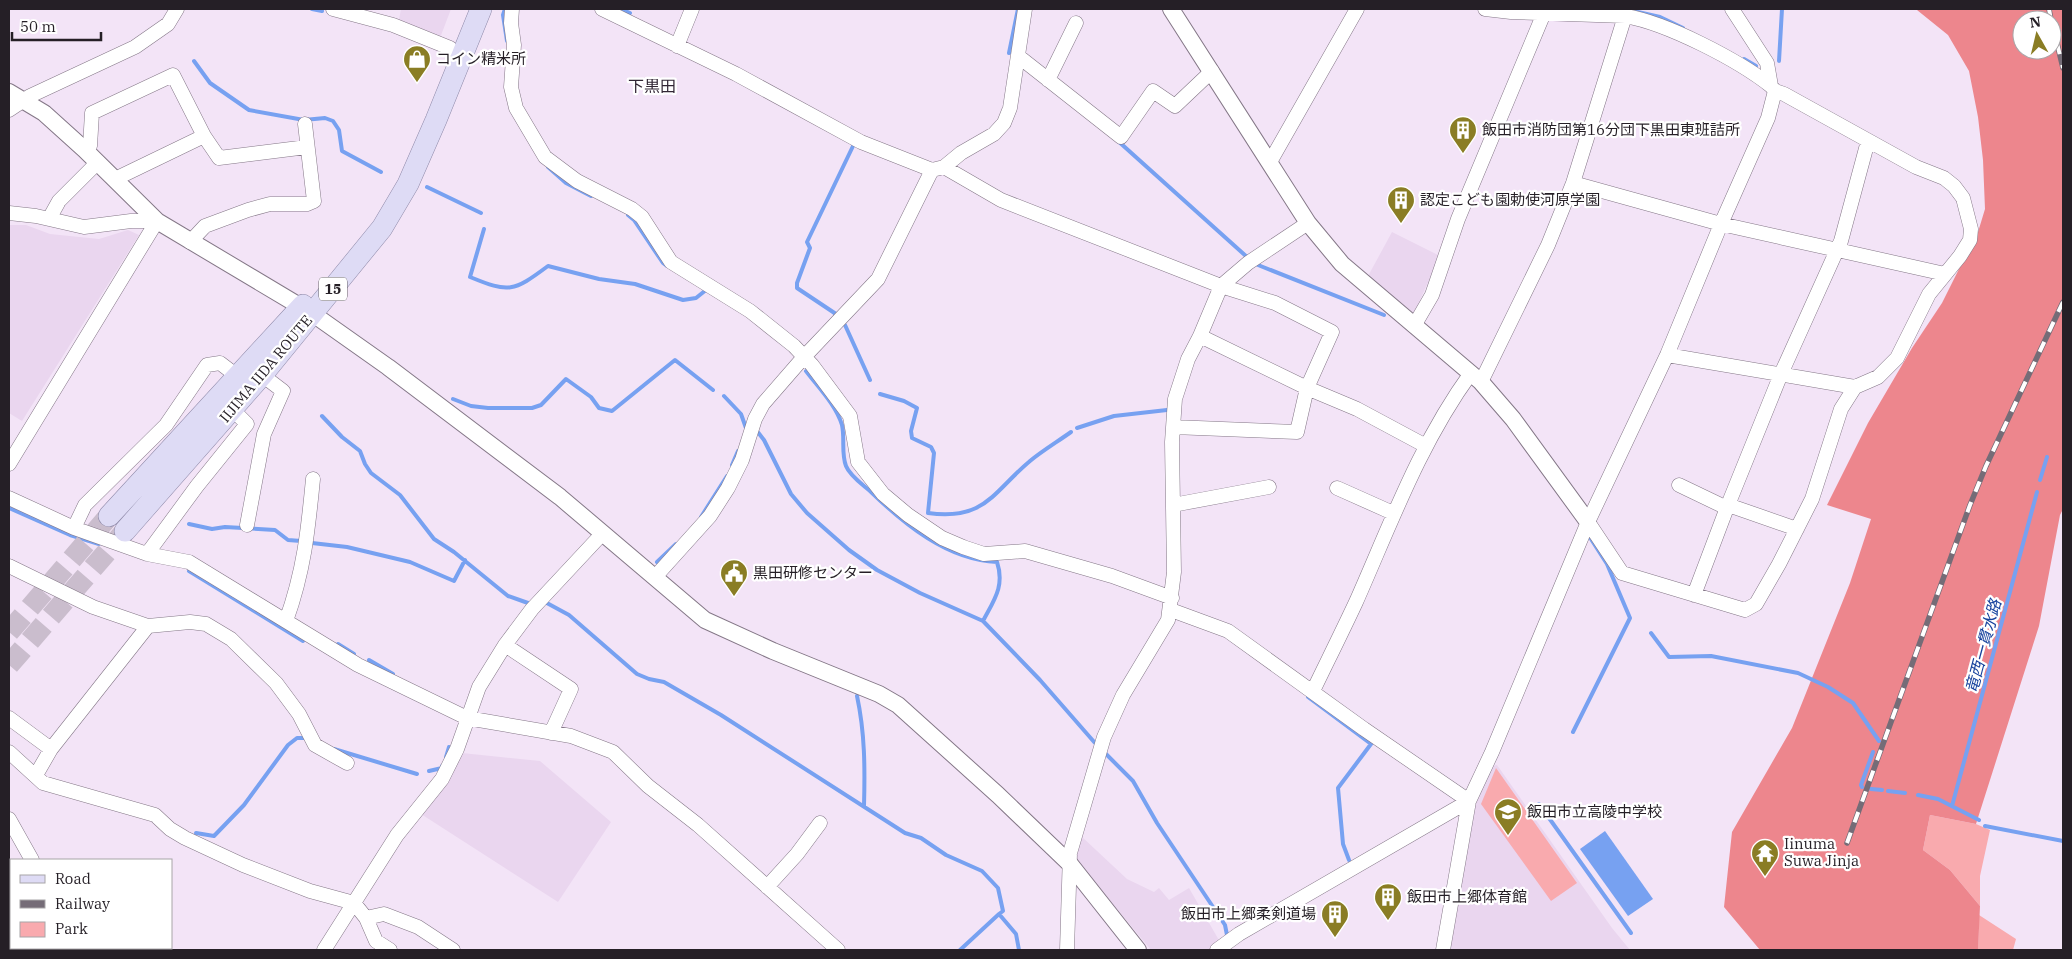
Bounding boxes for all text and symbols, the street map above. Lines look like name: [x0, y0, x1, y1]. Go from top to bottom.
scale bar: [12, 10, 101, 42]
north arrow: [2012, 10, 2062, 60]
text: N: [2028, 12, 2042, 32]
text: 50 m: [20, 17, 56, 36]
shop icon: コイン精米所: [402, 44, 432, 83]
place label: コイン精米所: [436, 49, 526, 68]
district label: 下黒田: [628, 76, 676, 96]
building icon: 飯田市消防団第16分団下黒田東班詰所: [1448, 115, 1478, 154]
place label: 飯田市消防団第16分団下黒田東班詰所: [1482, 120, 1740, 139]
building icon: 認定こども園勅使河原学園: [1386, 185, 1416, 224]
place label: 認定こども園勅使河原学園: [1420, 190, 1600, 209]
road number: 15: [319, 278, 347, 300]
street label: IIJIMA IIDA ROUTE: [215, 311, 316, 426]
public building icon: 黒田研修センター: [719, 558, 749, 597]
place label: 黒田研修センター: [753, 563, 873, 582]
water label: 竜西一貫水路: [1961, 595, 2006, 695]
school or university icon: 飯田市立高陵中学校: [1493, 797, 1523, 836]
place label: 飯田市立高陵中学校: [1527, 802, 1662, 821]
place label: Iinuma Suwa Jinja: [1784, 834, 1859, 870]
temple icon: Iinuma Suwa Jinja: [1750, 838, 1780, 877]
legend: [10, 859, 172, 949]
text: Road: [55, 869, 91, 888]
building icon: 飯田市上郷体育館: [1373, 882, 1403, 921]
place label: 飯田市上郷体育館: [1407, 887, 1527, 906]
text: Railway: [55, 894, 110, 913]
building icon: 飯田市上郷柔剣道場: [1320, 899, 1350, 938]
place label: 飯田市上郷柔剣道場: [1181, 904, 1316, 923]
text: Park: [55, 919, 88, 938]

